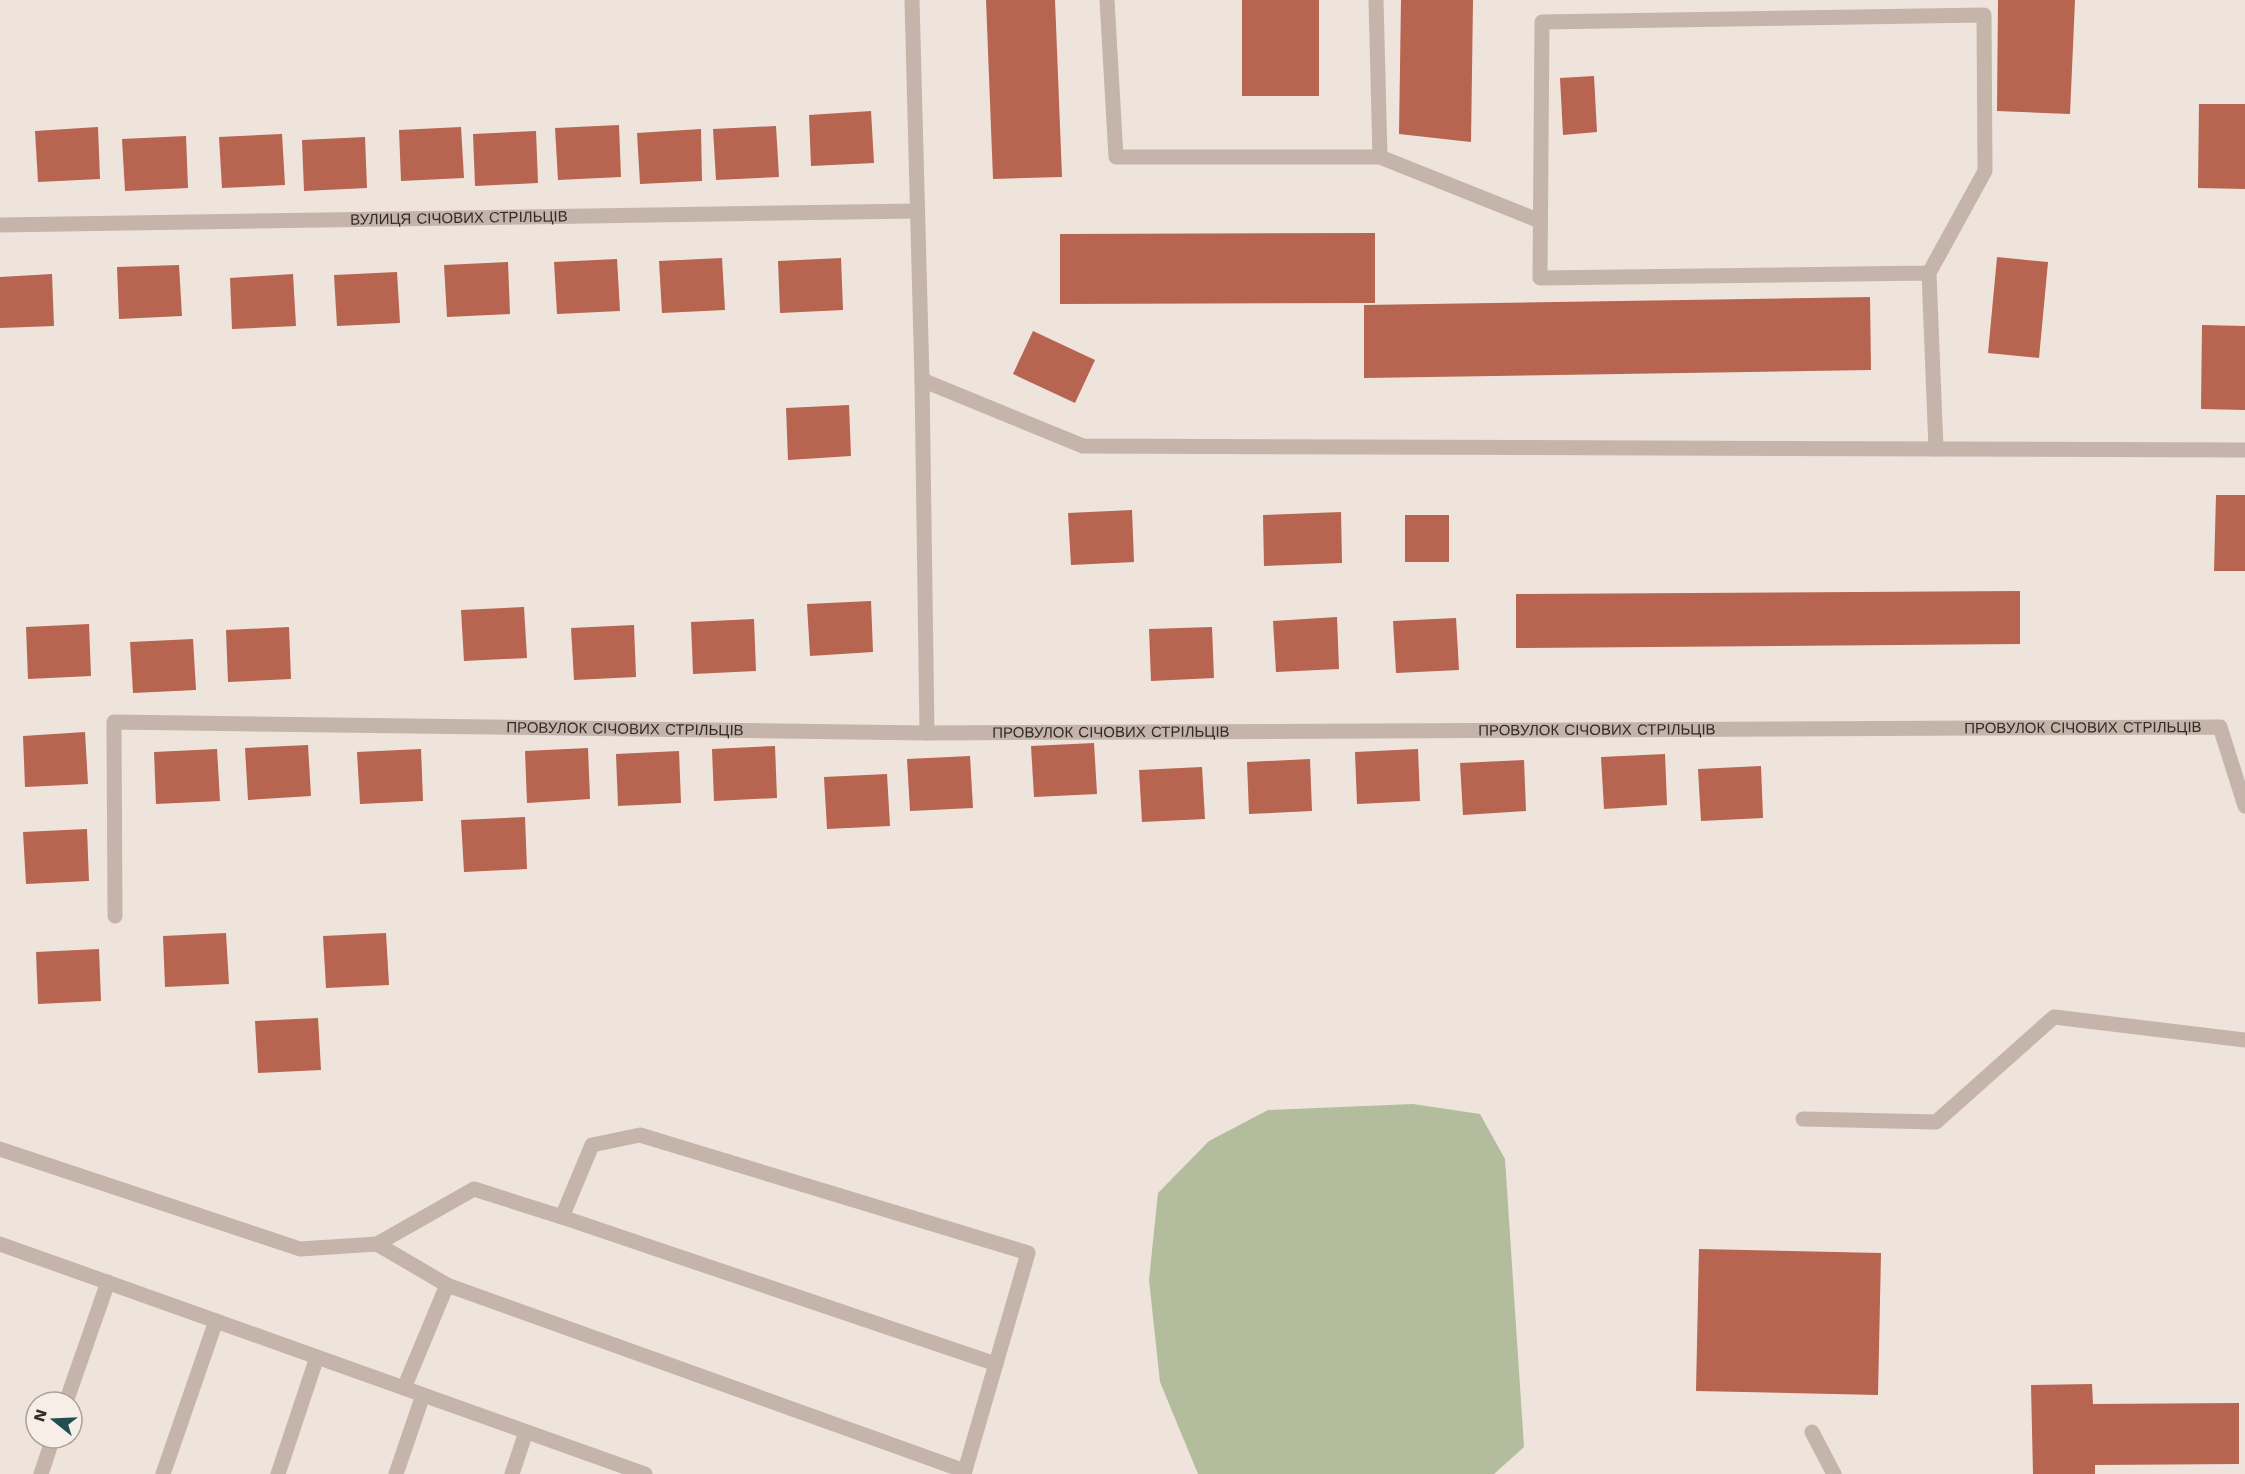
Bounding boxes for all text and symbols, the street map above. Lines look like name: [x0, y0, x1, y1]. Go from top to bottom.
street label: ВУЛИЦЯ СІЧОВИХ СТРІЛЬЦІВ: [350, 207, 568, 229]
street label: ПРОВУЛОК СІЧОВИХ СТРІЛЬЦІВ: [506, 718, 744, 740]
street label: ПРОВУЛОК СІЧОВИХ СТРІЛЬЦІВ: [1964, 718, 2202, 737]
street label: ПРОВУЛОК СІЧОВИХ СТРІЛЬЦІВ: [1478, 720, 1716, 739]
street label: ПРОВУЛОК СІЧОВИХ СТРІЛЬЦІВ: [992, 723, 1230, 742]
north arrow: [24, 1390, 84, 1450]
text: N: [29, 1407, 51, 1424]

